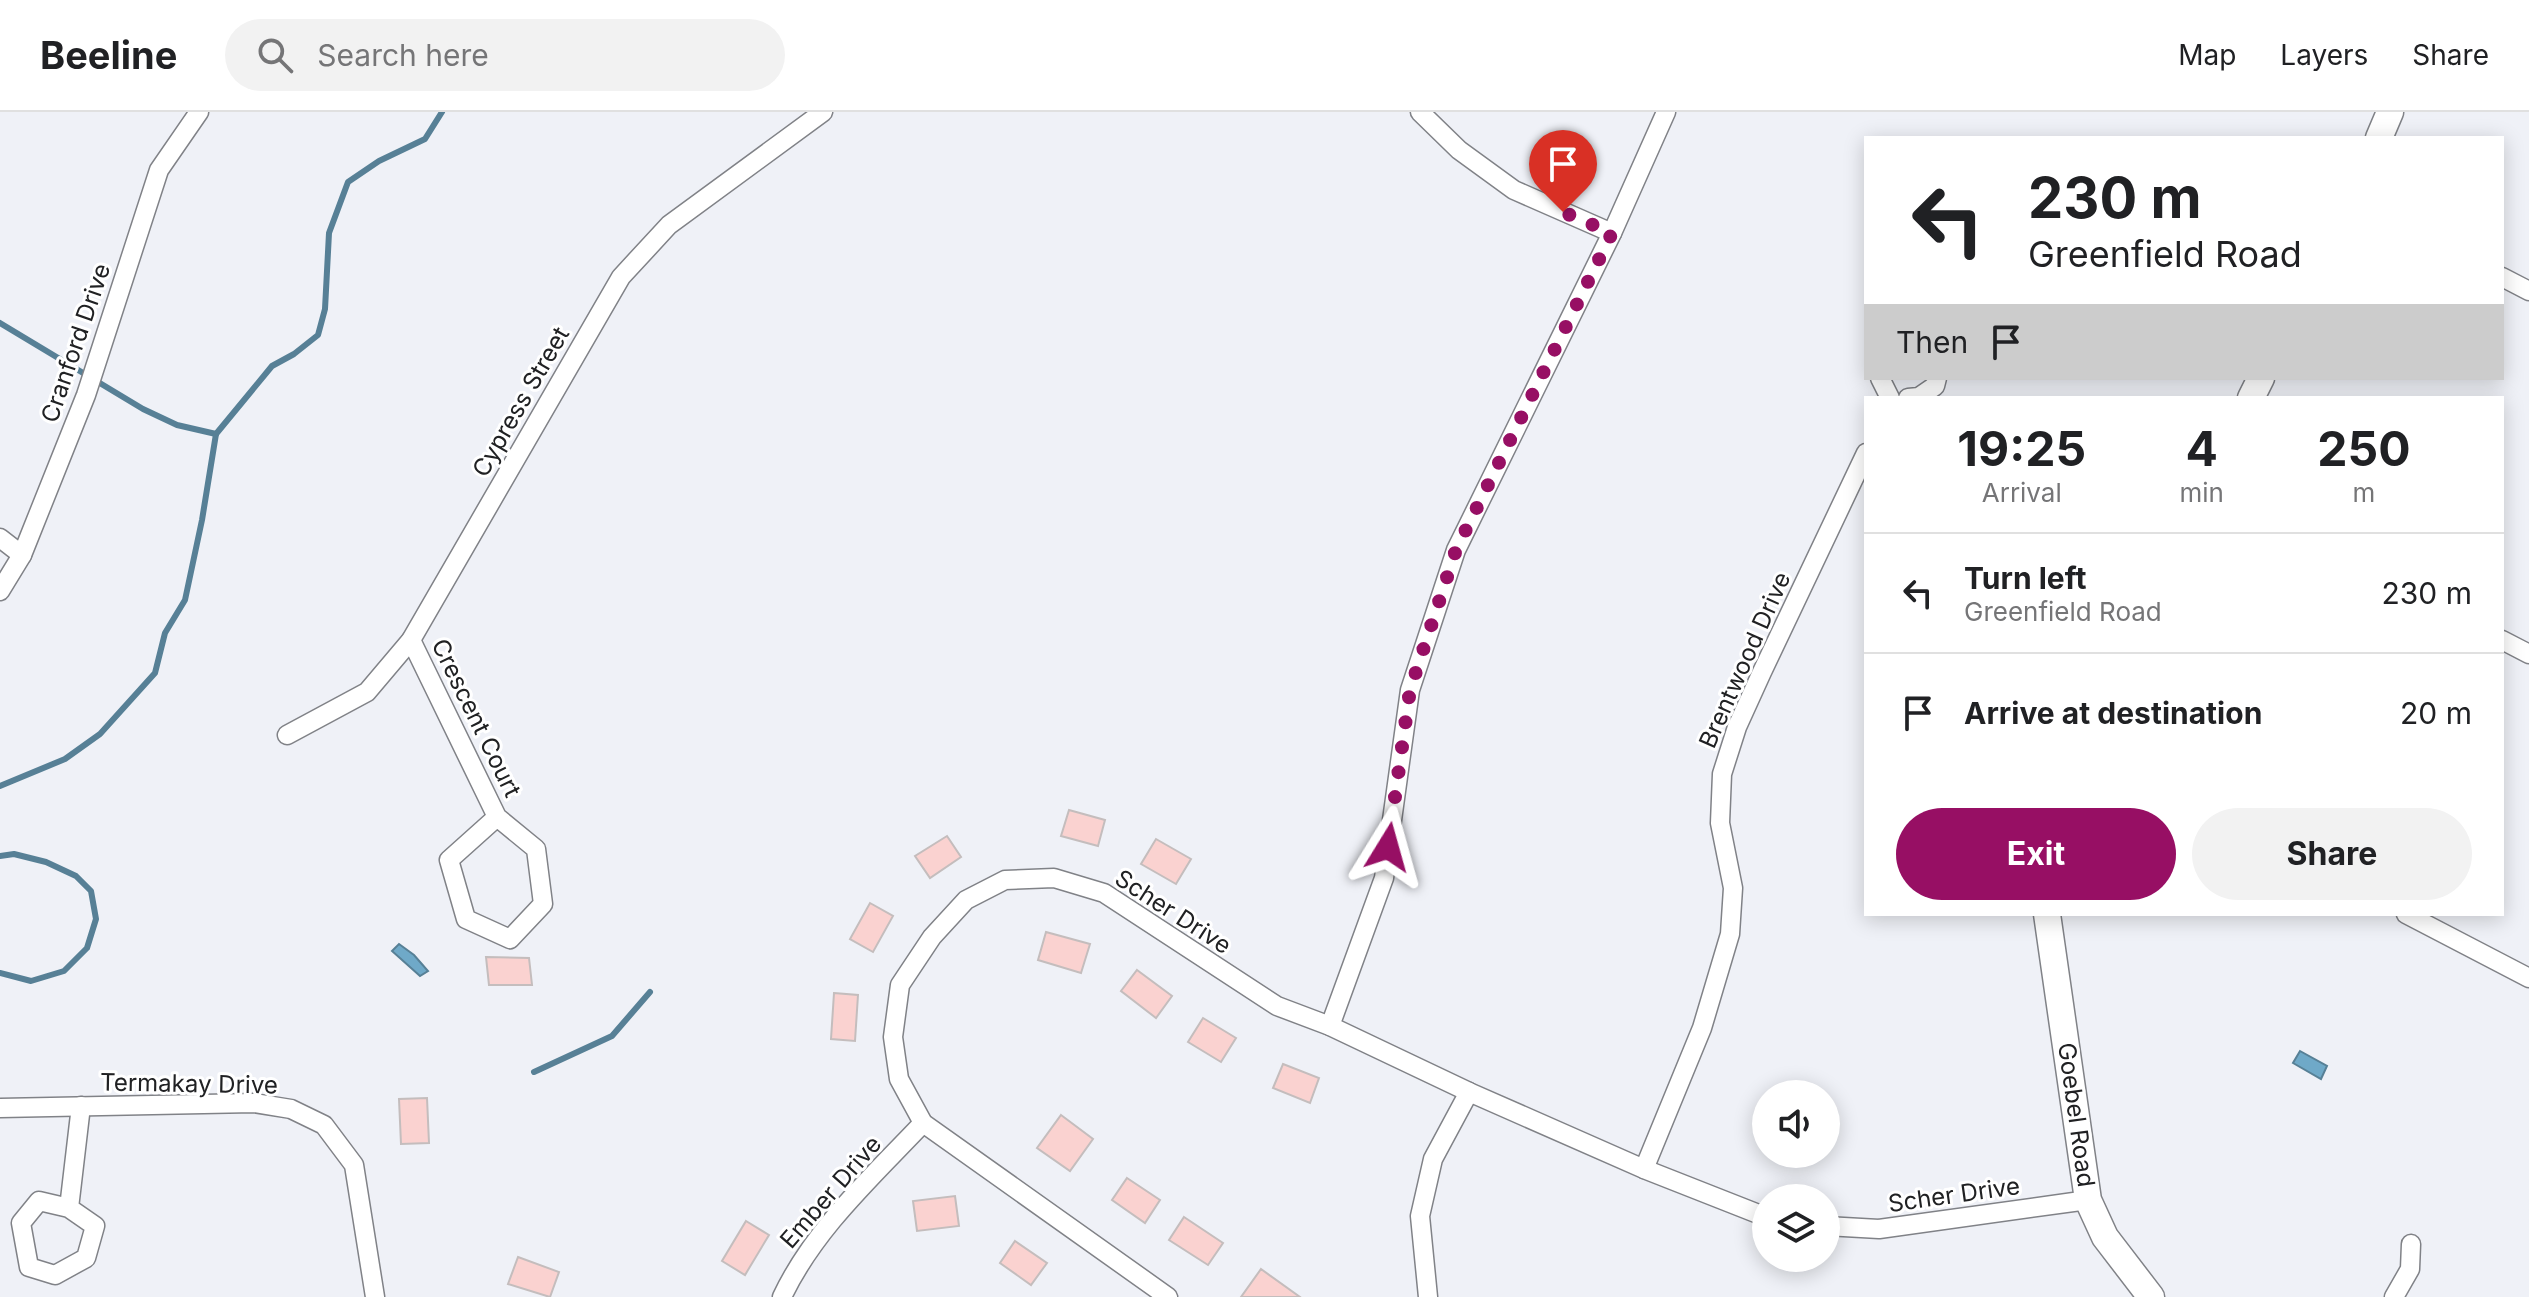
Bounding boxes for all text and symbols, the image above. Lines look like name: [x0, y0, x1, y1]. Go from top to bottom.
search box: [225, 19, 785, 91]
text: Beeline: [40, 32, 177, 78]
icon: search: [253, 33, 297, 77]
text: Search here: [317, 37, 489, 73]
text: Map: [2178, 38, 2236, 72]
text: Layers: [2280, 38, 2368, 72]
text: Share: [2412, 38, 2489, 72]
pin: [1529, 130, 1597, 212]
icon: arrive: [1541, 142, 1585, 186]
text: 230 m: [2028, 164, 2202, 232]
icon: left: [1896, 168, 2000, 272]
text: Greenfield Road: [2028, 232, 2302, 276]
street label: Cranford Drive: [35, 259, 116, 426]
icon: arrive: [1984, 320, 2028, 364]
street label: Cypress Street: [466, 322, 575, 482]
text: Then: [1896, 324, 1968, 360]
text: 19:25: [1957, 419, 2086, 478]
text: 4: [2186, 419, 2218, 478]
text: 250: [2317, 419, 2411, 478]
text: Arrival: [1982, 477, 2062, 508]
text: min: [2180, 477, 2224, 508]
text: m: [2353, 477, 2375, 508]
text: Turn left: [1964, 560, 2086, 596]
street label: Brentwood Drive: [1693, 567, 1796, 752]
icon: left: [1896, 571, 1940, 615]
text: 230 m: [2382, 575, 2472, 611]
text: Greenfield Road: [1964, 596, 2162, 627]
street label: Crescent Court: [426, 634, 527, 802]
icon: arrive: [1896, 691, 1940, 735]
text: Arrive at destination: [1964, 695, 2262, 731]
text: 20 m: [2400, 695, 2472, 731]
position arrow: [1346, 805, 1430, 889]
button: Exit: [1896, 808, 2176, 900]
button: Share: [2192, 808, 2472, 900]
street label: Scher Drive: [1110, 863, 1237, 960]
street label: Goebel Road: [2052, 1041, 2101, 1189]
street label: Termakay Drive: [100, 1067, 278, 1100]
map controls: [1752, 1080, 1840, 1272]
button: sound: [1752, 1080, 1840, 1168]
street label: Ember Drive: [774, 1130, 887, 1254]
street label: Scher Drive: [1886, 1171, 2022, 1218]
button: layers: [1752, 1184, 1840, 1272]

